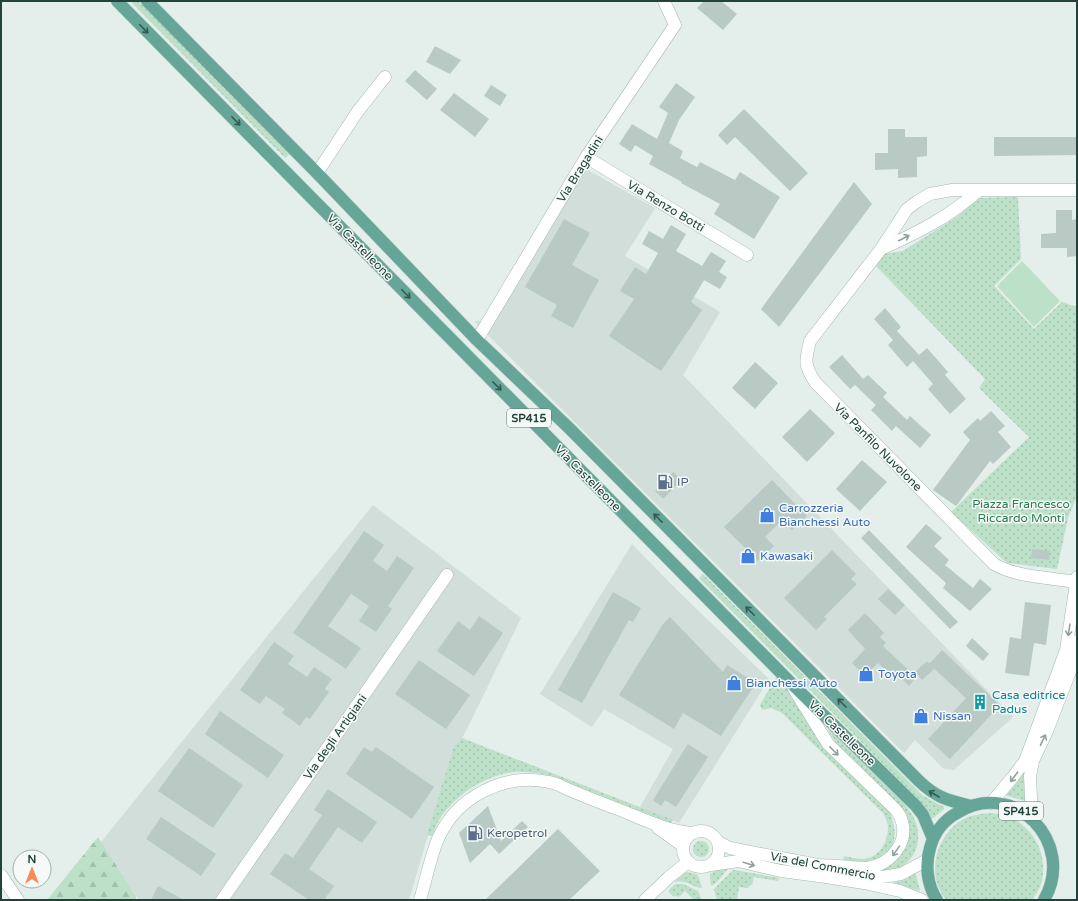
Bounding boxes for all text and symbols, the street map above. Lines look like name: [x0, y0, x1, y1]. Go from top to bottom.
one-way arrow: [139, 24, 149, 34]
one-way arrow: [231, 116, 240, 126]
street label: Via Bragadini: [554, 133, 606, 205]
street label: Via Renzo Botti: [625, 177, 707, 235]
street label: Via Castelleone: [324, 211, 396, 283]
one-way arrow: [897, 234, 909, 242]
one-way arrow: [401, 289, 411, 298]
one-way arrow: [492, 381, 502, 391]
street label: Via Panfilo Nuvolone: [831, 400, 925, 494]
road number: SP415: [507, 409, 551, 427]
street label: Via Castelleone: [552, 442, 624, 514]
fuel station icon: IP: [656, 473, 674, 491]
place label: IP: [677, 475, 688, 489]
park label: Piazza Francesco Riccardo Monti: [972, 497, 1070, 525]
place label: Carrozzeria Bianchessi Auto: [779, 501, 870, 529]
shop icon: Carrozzeria Bianchessi Auto: [758, 506, 776, 524]
one-way arrow: [653, 513, 663, 523]
shop icon: Kawasaki: [739, 547, 757, 565]
place label: Kawasaki: [760, 549, 813, 563]
one-way arrow: [745, 606, 755, 616]
one-way arrow: [1065, 623, 1073, 636]
shop icon: Toyota: [857, 665, 875, 683]
place label: Toyota: [878, 667, 917, 681]
shop icon: Bianchessi Auto: [725, 674, 743, 692]
place label: Bianchessi Auto: [746, 676, 837, 690]
place label: Casa editrice Padus: [992, 688, 1066, 716]
street label: Via degli Artigiani: [300, 692, 370, 782]
building icon: Casa editrice Padus: [971, 693, 989, 711]
street label: Via Castelleone: [806, 698, 878, 769]
one-way arrow: [837, 698, 846, 708]
shop icon: Nissan: [912, 707, 930, 725]
place label: Nissan: [933, 709, 971, 723]
one-way arrow: [1040, 734, 1047, 746]
one-way arrow: [829, 746, 839, 756]
one-way arrow: [1009, 771, 1018, 782]
one-way arrow: [928, 789, 940, 797]
road number: SP415: [999, 802, 1043, 820]
fuel station icon: Keropetrol: [466, 824, 484, 842]
place label: Keropetrol: [487, 826, 547, 840]
one-way arrow: [892, 845, 900, 856]
north arrow: [12, 849, 52, 889]
street label: Via del Commercio: [769, 849, 877, 883]
text: N: [28, 853, 36, 866]
one-way arrow: [743, 861, 756, 868]

